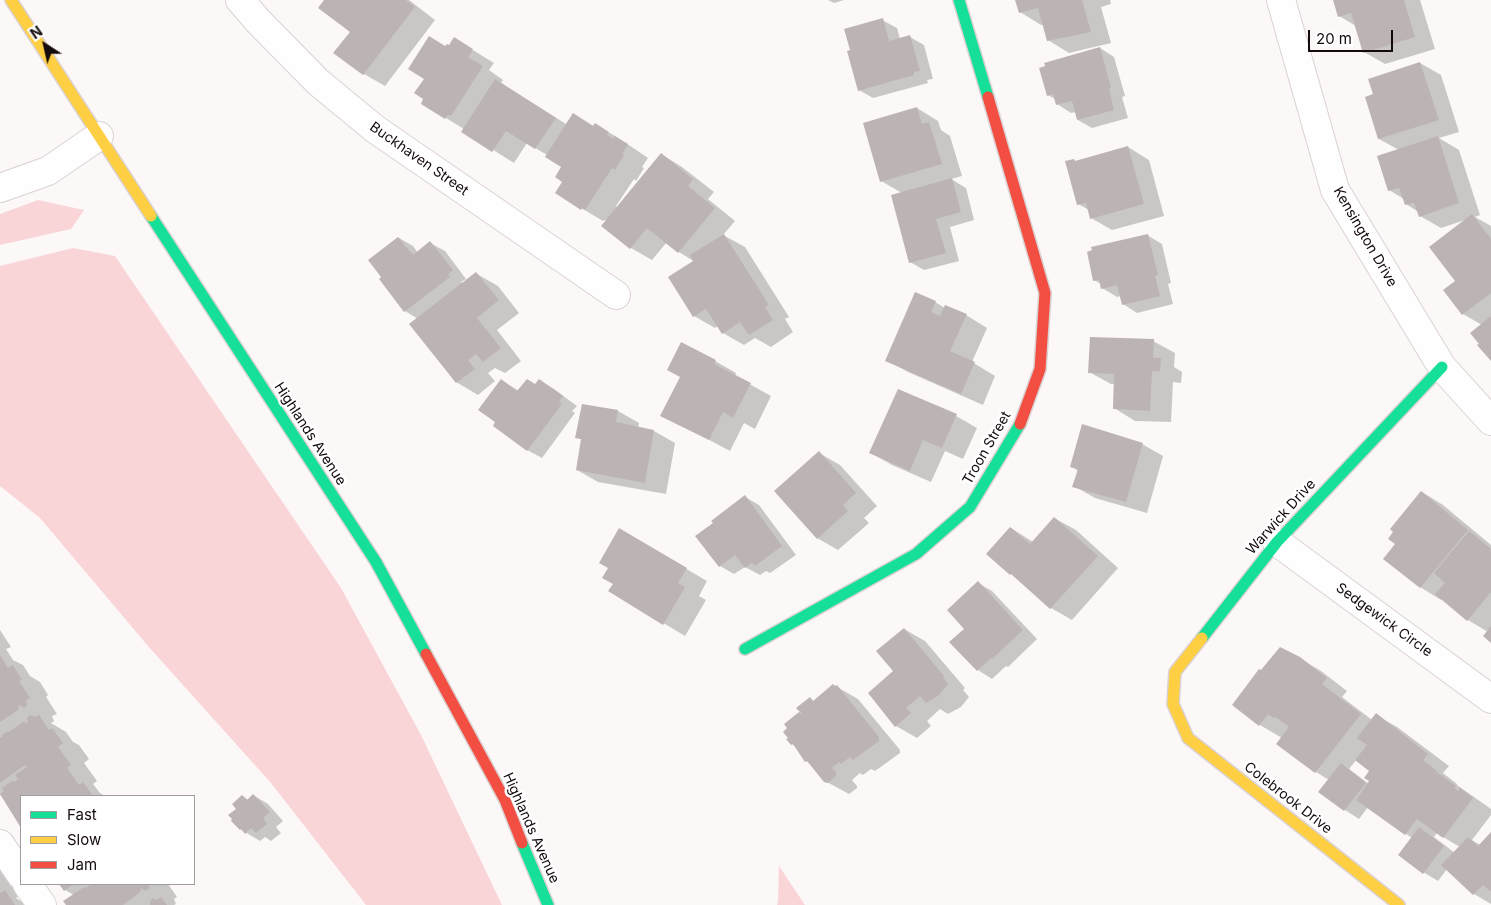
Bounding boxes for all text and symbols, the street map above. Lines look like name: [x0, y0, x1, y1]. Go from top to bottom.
north arrow: [20, 20, 70, 70]
scale bar: [1311, 20, 1396, 52]
text: N: [27, 22, 45, 42]
text: 20 m: [1316, 29, 1352, 48]
street label: Buckhaven Street: [366, 119, 472, 199]
street label: Kensington Drive: [1330, 184, 1400, 290]
street label: Highlands Avenue: [270, 379, 350, 489]
street label: Troon Street: [959, 408, 1015, 488]
street label: Warwick Drive: [1243, 476, 1319, 558]
street label: Sedgewick Circle: [1333, 579, 1435, 661]
street label: Colebrook Drive: [1241, 758, 1335, 838]
street label: Highlands Avenue: [499, 770, 563, 886]
legend: [20, 795, 195, 885]
text: Fast: [67, 805, 97, 824]
text: Slow: [67, 830, 101, 849]
text: Jam: [67, 855, 97, 874]

